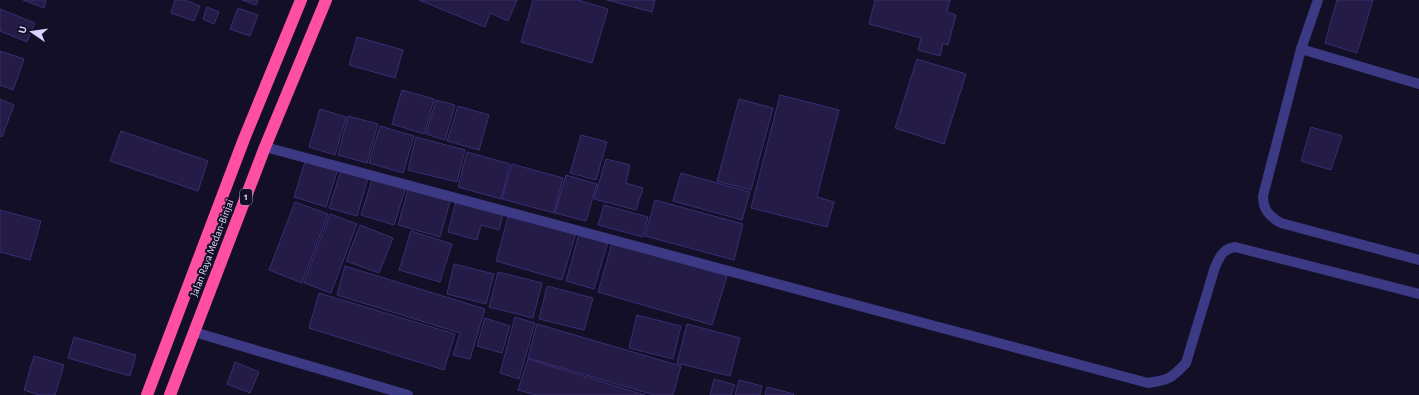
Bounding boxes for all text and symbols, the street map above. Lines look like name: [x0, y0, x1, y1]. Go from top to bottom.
north arrow: [12, 12, 52, 52]
text: U: [17, 25, 29, 35]
road number: 1: [240, 189, 252, 205]
street label: Jalan Raya Medan-Binjai: [188, 198, 236, 298]

